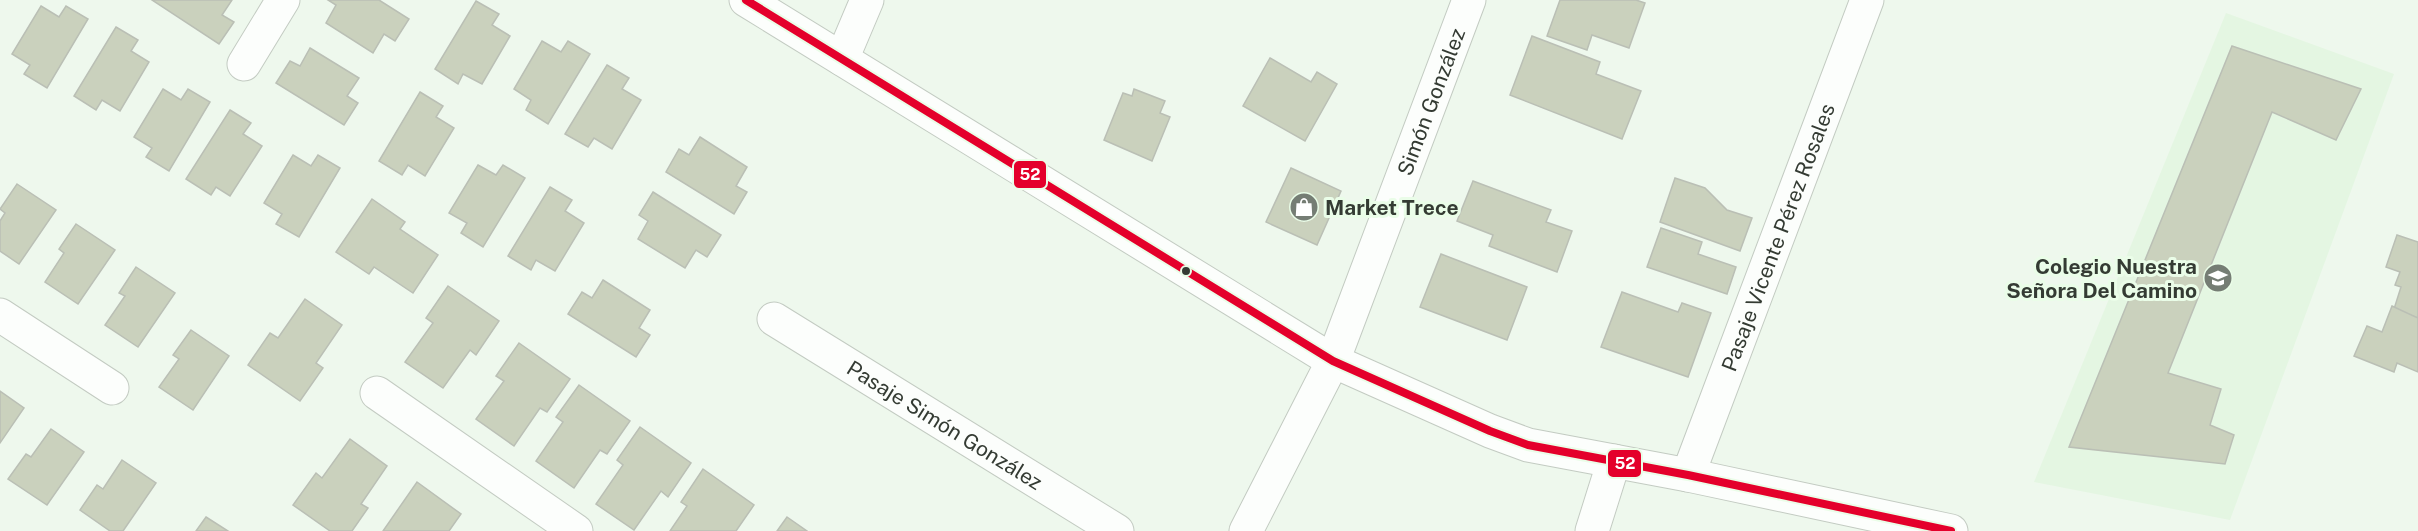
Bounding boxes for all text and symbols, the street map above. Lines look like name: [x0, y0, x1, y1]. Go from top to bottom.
street label: Simón González: [1392, 25, 1470, 179]
street label: Pasaje Vicente Pérez Rosales: [1716, 100, 1839, 375]
line badge: 52: [1013, 160, 1047, 189]
text: 52: [1020, 165, 1040, 184]
shop icon: Market Trece: [1288, 191, 1320, 223]
place label: Market Trece: [1325, 195, 1459, 220]
place label: Colegio Nuestra Señora Del Camino: [2006, 254, 2197, 303]
school or university icon: Colegio Nuestra Señora Del Camino: [2202, 262, 2234, 294]
unlabelled marker: [1180, 265, 1192, 277]
street label: Pasaje Simón González: [843, 355, 1047, 494]
line badge: 52: [1607, 449, 1642, 478]
text: 52: [1615, 454, 1635, 473]

